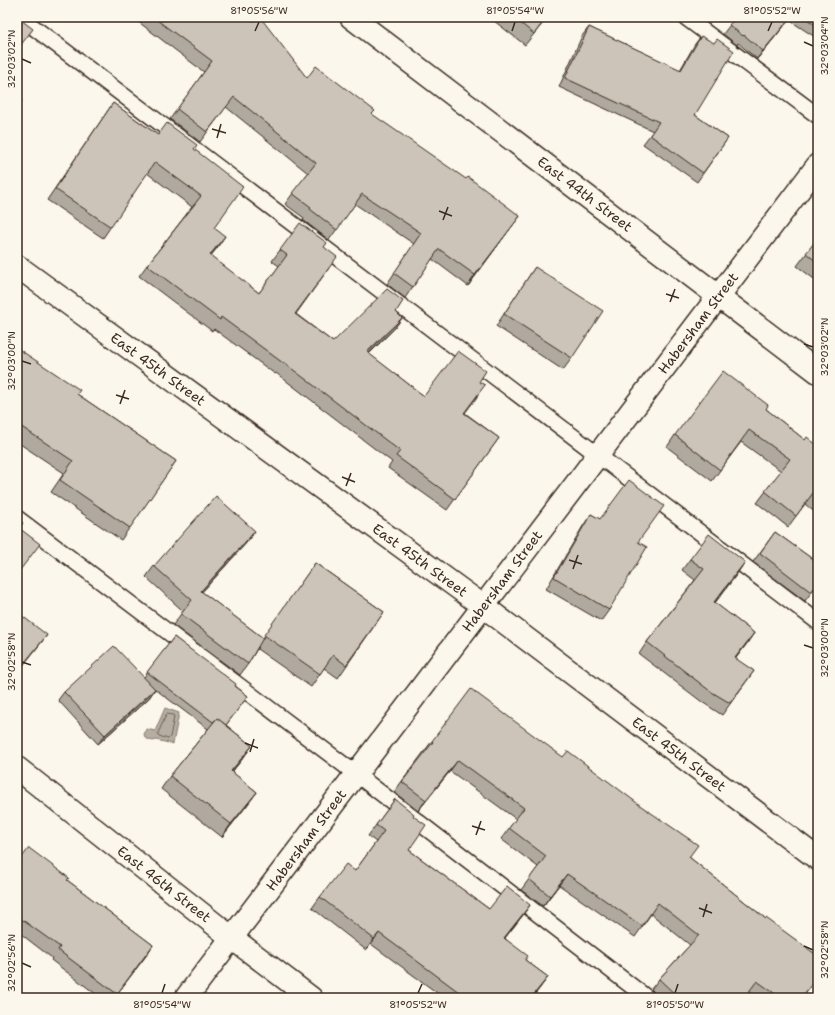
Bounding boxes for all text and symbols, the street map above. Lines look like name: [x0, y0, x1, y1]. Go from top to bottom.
text: 81°05'56"W: [230, 4, 288, 17]
text: 81°05'54"W: [486, 4, 544, 17]
text: 81°05'52"W: [743, 4, 801, 17]
text: 32°03'04"N: [818, 16, 831, 76]
text: 32°03'02"N: [5, 30, 18, 88]
street label: East 44th Street: [534, 152, 636, 236]
street label: Habersham Street: [654, 269, 742, 377]
text: 32°03'02"N: [818, 318, 831, 376]
street label: East 45th Street: [107, 328, 209, 410]
text: 32°03'00"N: [5, 331, 18, 391]
street label: East 45th Street: [369, 519, 471, 601]
street label: Habersham Street: [458, 527, 546, 635]
text: 32°03'00"N: [818, 618, 831, 678]
text: 32°02'58"N: [5, 633, 18, 691]
street label: East 45th Street: [628, 713, 730, 795]
street label: Habersham Street: [262, 786, 350, 894]
street label: East 46th Street: [113, 842, 215, 926]
text: 32°02'58"N: [818, 921, 831, 979]
text: 32°02'56"N: [5, 934, 18, 992]
text: 81°05'54"W: [133, 998, 191, 1011]
text: 81°05'52"W: [389, 998, 447, 1011]
text: 81°05'50"W: [646, 998, 705, 1011]

